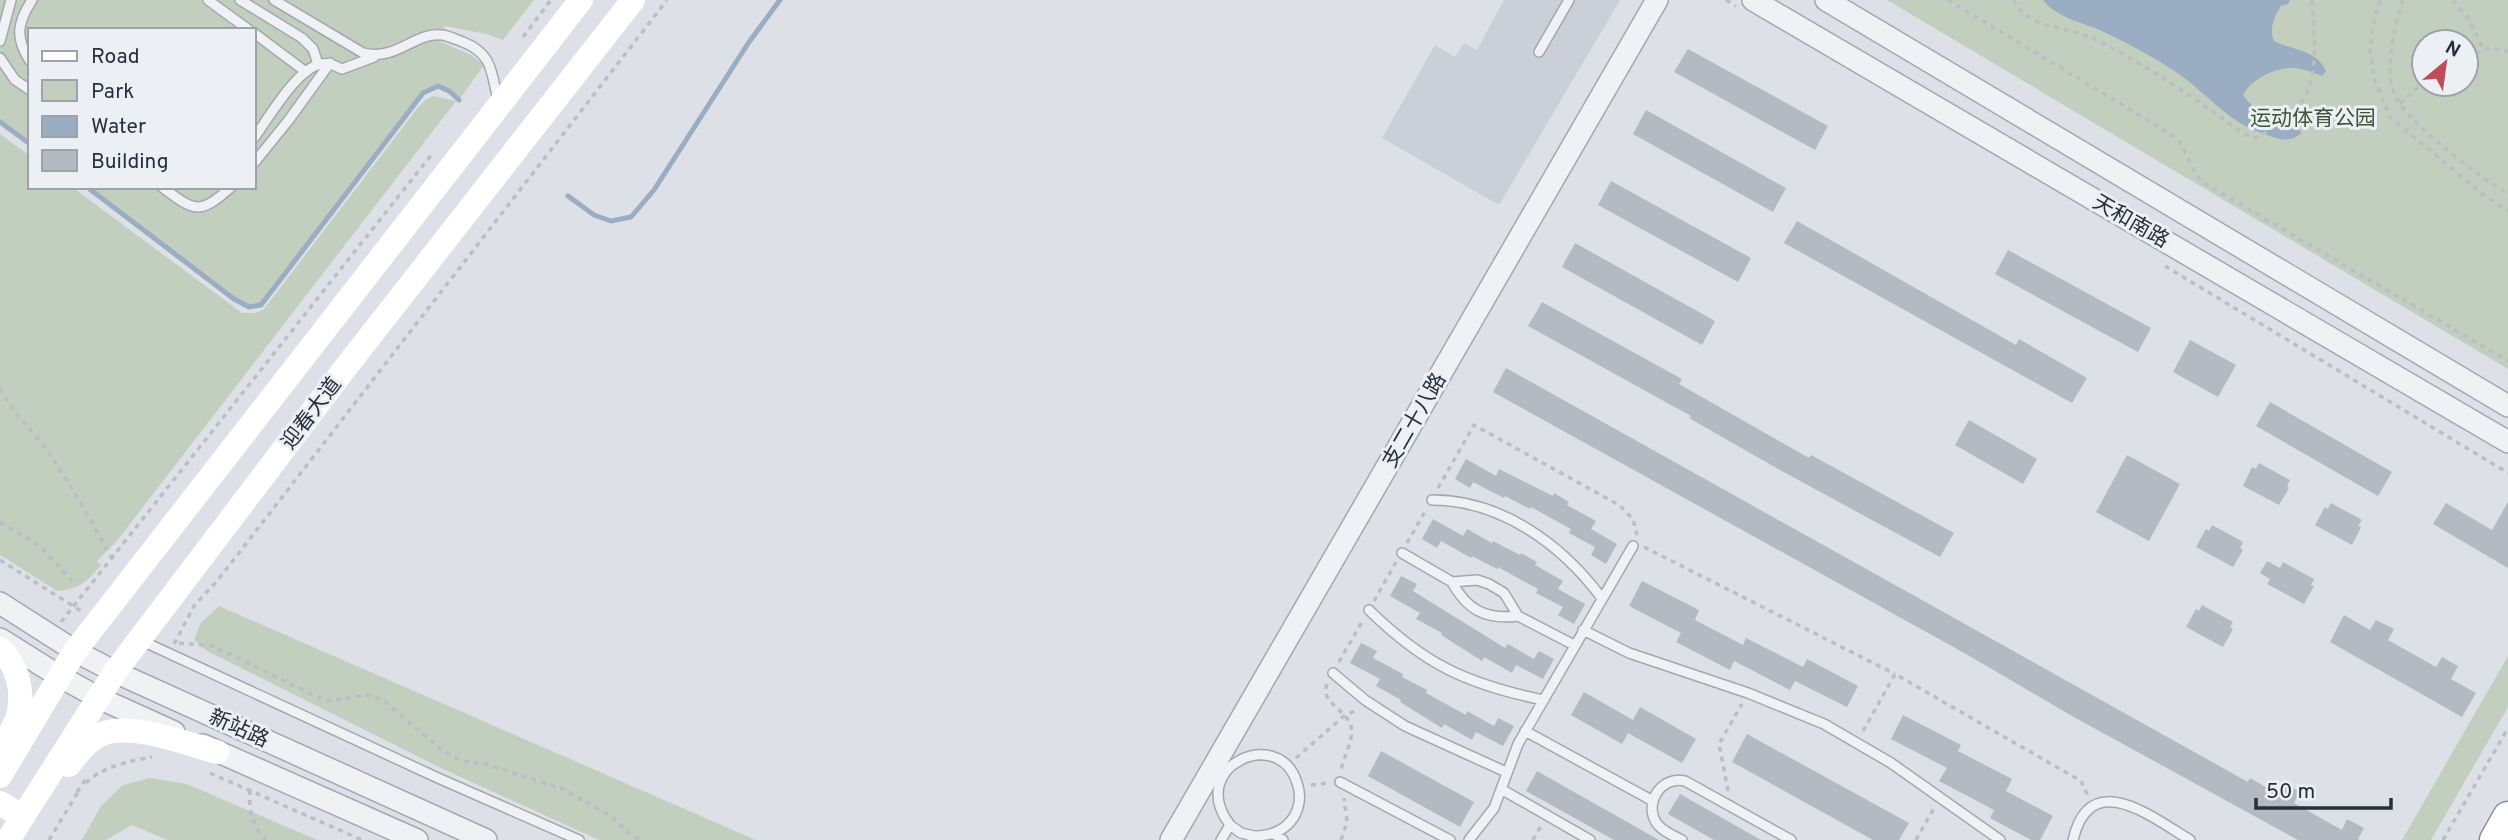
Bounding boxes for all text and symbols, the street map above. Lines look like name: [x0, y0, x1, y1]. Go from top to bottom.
legend: [28, 28, 256, 189]
north arrow: [2410, 28, 2480, 98]
text: N: [2440, 36, 2464, 64]
text: Road: [91, 44, 140, 71]
text: Park: [91, 79, 134, 106]
park label: 运动体育公园: [2250, 106, 2376, 133]
text: Water: [91, 114, 146, 141]
text: Building: [91, 149, 169, 176]
street label: 天和南路: [2087, 190, 2173, 255]
street label: 支二十八路: [1377, 369, 1453, 473]
street label: 迎春大道: [276, 372, 348, 456]
street label: 新站路: [204, 704, 273, 755]
scale bar: [2256, 766, 2391, 810]
text: 50 m: [2266, 779, 2315, 806]

